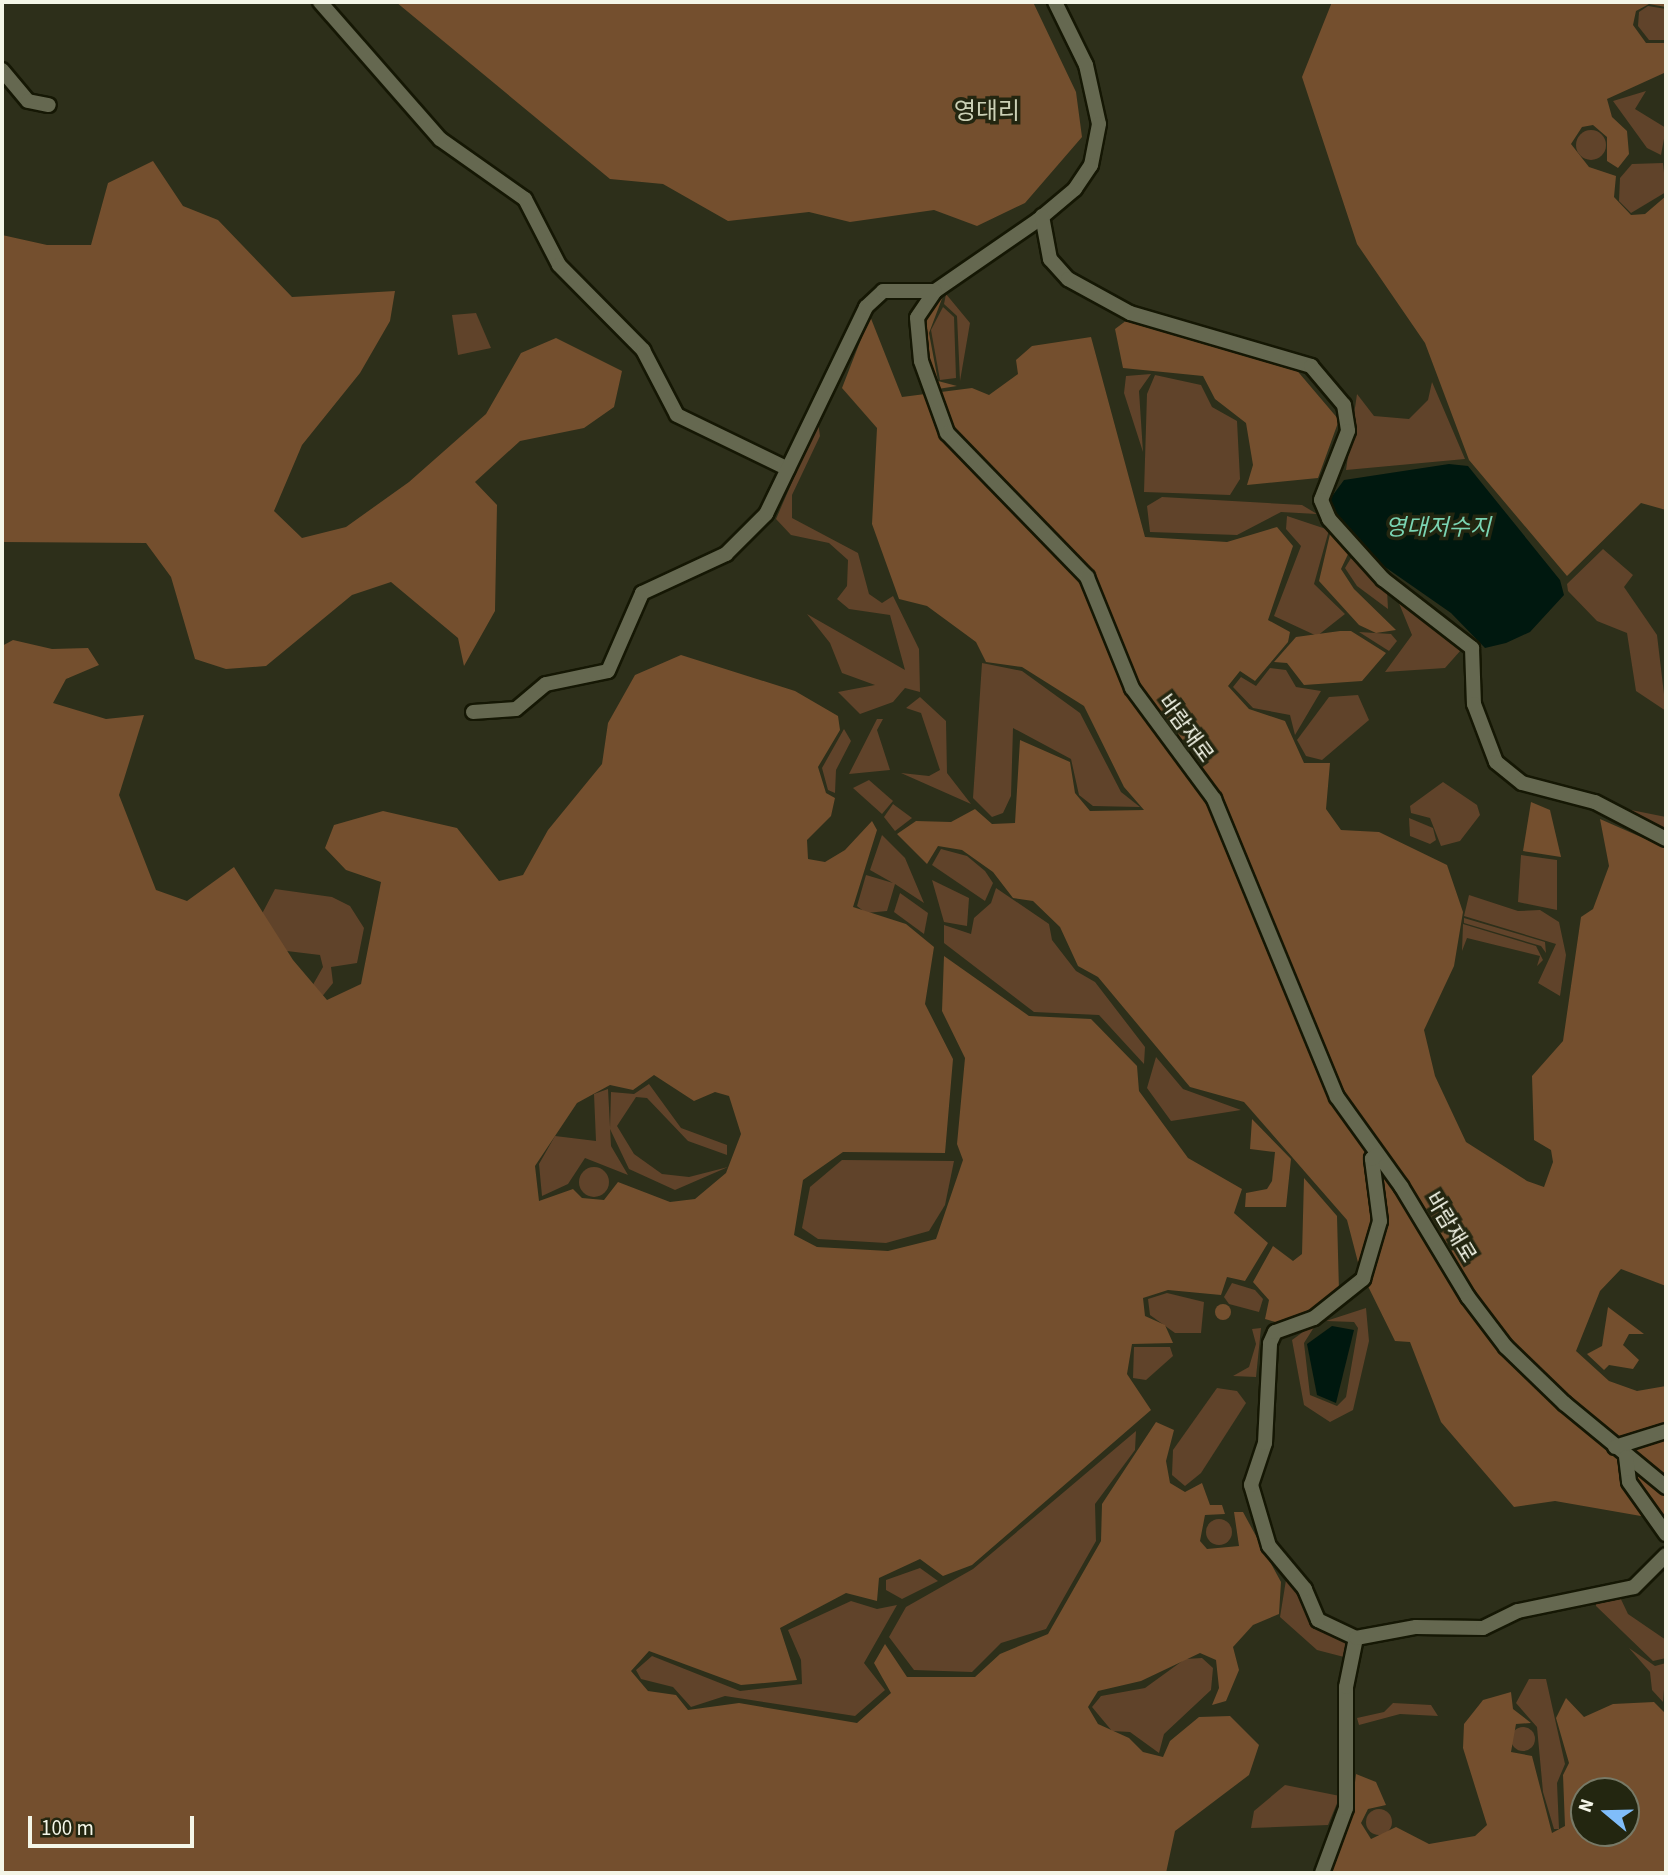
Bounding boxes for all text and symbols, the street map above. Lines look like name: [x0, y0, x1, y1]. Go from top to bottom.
district label: 영대리: [954, 98, 1020, 126]
water label: 영대저수지: [1385, 514, 1491, 542]
street label: 바람재로: [1153, 689, 1219, 767]
street label: 바람재로: [1420, 1187, 1482, 1267]
north arrow: [1570, 1777, 1640, 1847]
text: N: [1572, 1795, 1601, 1816]
scale bar: [32, 1801, 198, 1845]
text: 100 m: [41, 1813, 94, 1843]

